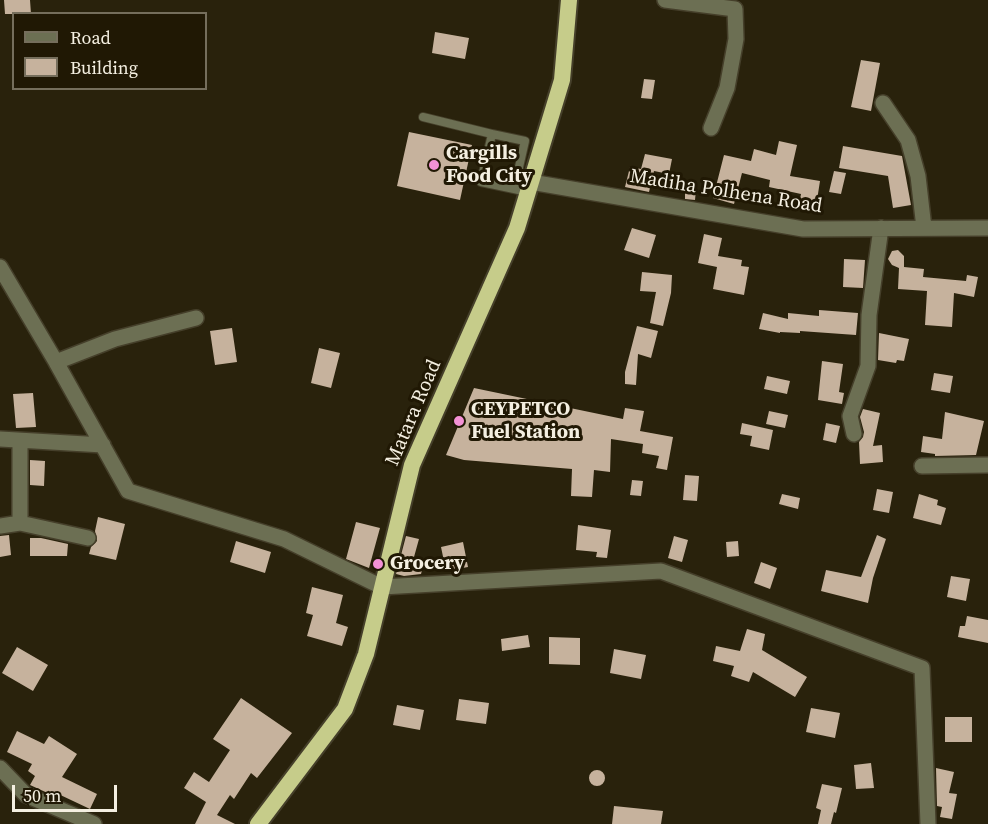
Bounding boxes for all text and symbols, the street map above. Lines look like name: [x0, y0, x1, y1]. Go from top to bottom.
legend: [12, 12, 207, 90]
text: Road: [70, 25, 111, 50]
text: Building: [70, 55, 138, 80]
place label: Cargills Food City: [446, 142, 532, 189]
marker: Cargills Food City: [427, 158, 441, 172]
street label: Madiha Polhena Road: [628, 165, 824, 219]
street label: Matara Road: [381, 356, 447, 470]
place label: CEYPETCO Fuel Station: [471, 398, 580, 445]
marker: CEYPETCO Fuel Station: [452, 414, 466, 428]
place label: Grocery: [390, 552, 465, 576]
marker: Grocery: [371, 557, 385, 571]
scale bar: [15, 773, 120, 811]
text: 50 m: [23, 783, 61, 808]

